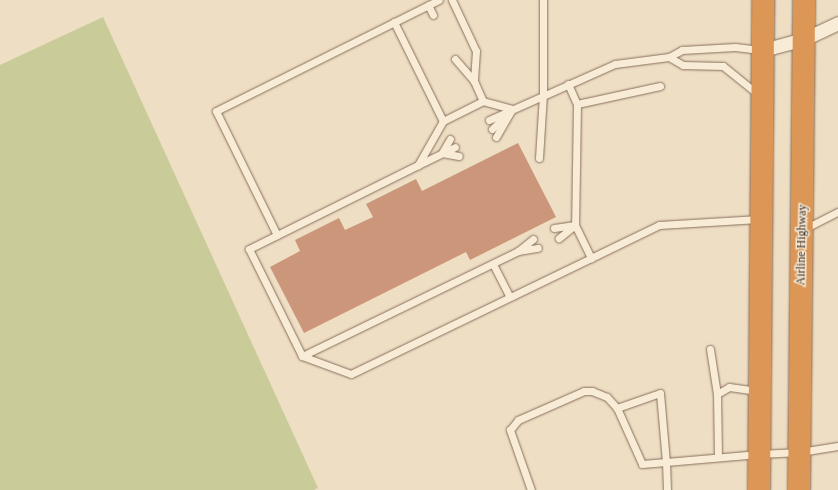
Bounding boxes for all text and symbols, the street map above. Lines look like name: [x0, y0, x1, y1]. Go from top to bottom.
street label: Airline Highway: [794, 204, 810, 286]

